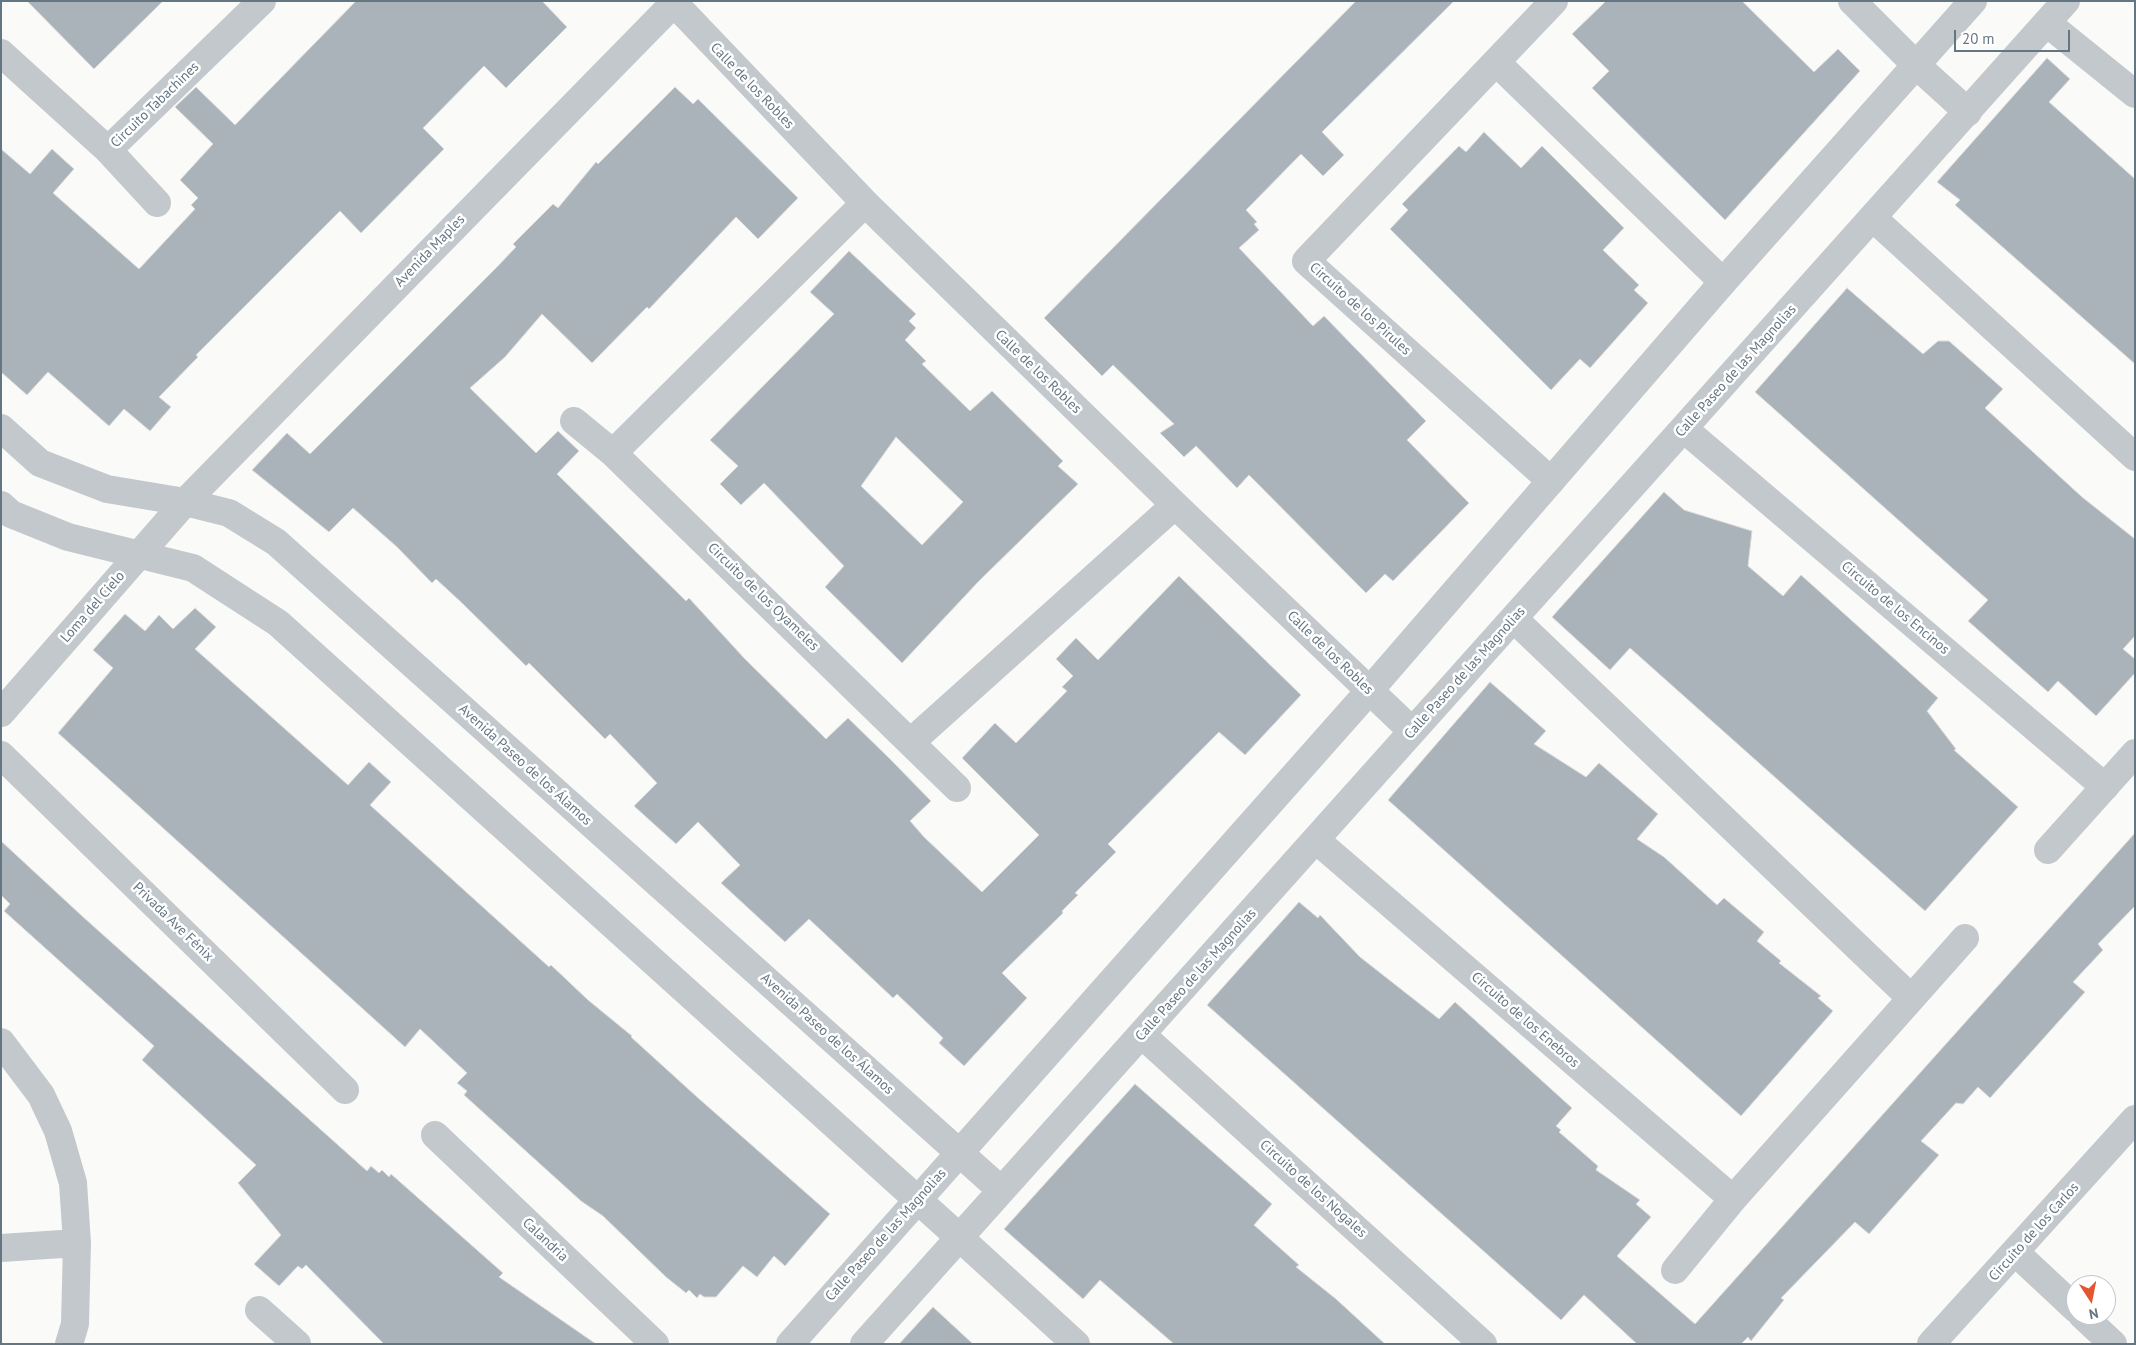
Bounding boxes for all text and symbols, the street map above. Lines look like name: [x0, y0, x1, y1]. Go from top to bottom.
scale bar: [1956, 20, 2072, 52]
text: 20 m: [1962, 29, 1995, 48]
street label: Calle de los Robles: [707, 39, 797, 133]
street label: Circuito Tabachines: [107, 59, 203, 151]
street label: Avenida Maples: [391, 211, 469, 291]
street label: Circuito de los Pirules: [1306, 259, 1414, 359]
street label: Calle Paseo de las Magnolias: [1672, 301, 1800, 441]
street label: Calle de los Robles: [991, 327, 1085, 417]
street label: Circuito de los Oyameles: [704, 540, 822, 654]
street label: Circuito de los Encinos: [1838, 558, 1952, 658]
street label: Loma del Cielo: [58, 568, 128, 646]
street label: Calle Paseo de las Magnolias: [1401, 603, 1529, 743]
street label: Calle de los Robles: [1283, 608, 1377, 698]
street label: Avenida Paseo de los Álamos: [455, 701, 595, 829]
street label: Privada Ave Fénix: [129, 879, 217, 965]
street label: Calle Paseo de las Magnolias: [1132, 905, 1260, 1045]
street label: Circuito de los Enebros: [1468, 969, 1582, 1071]
street label: Avenida Paseo de los Álamos: [757, 970, 897, 1098]
street label: Circuito de los Nogales: [1256, 1137, 1370, 1241]
street label: Calle Paseo de las Magnolias: [822, 1165, 950, 1305]
street label: Circuito de los Carlos: [1985, 1179, 2083, 1285]
street label: Calandria: [519, 1215, 571, 1265]
north arrow: [2066, 1275, 2116, 1325]
text: N: [2087, 1304, 2100, 1323]

